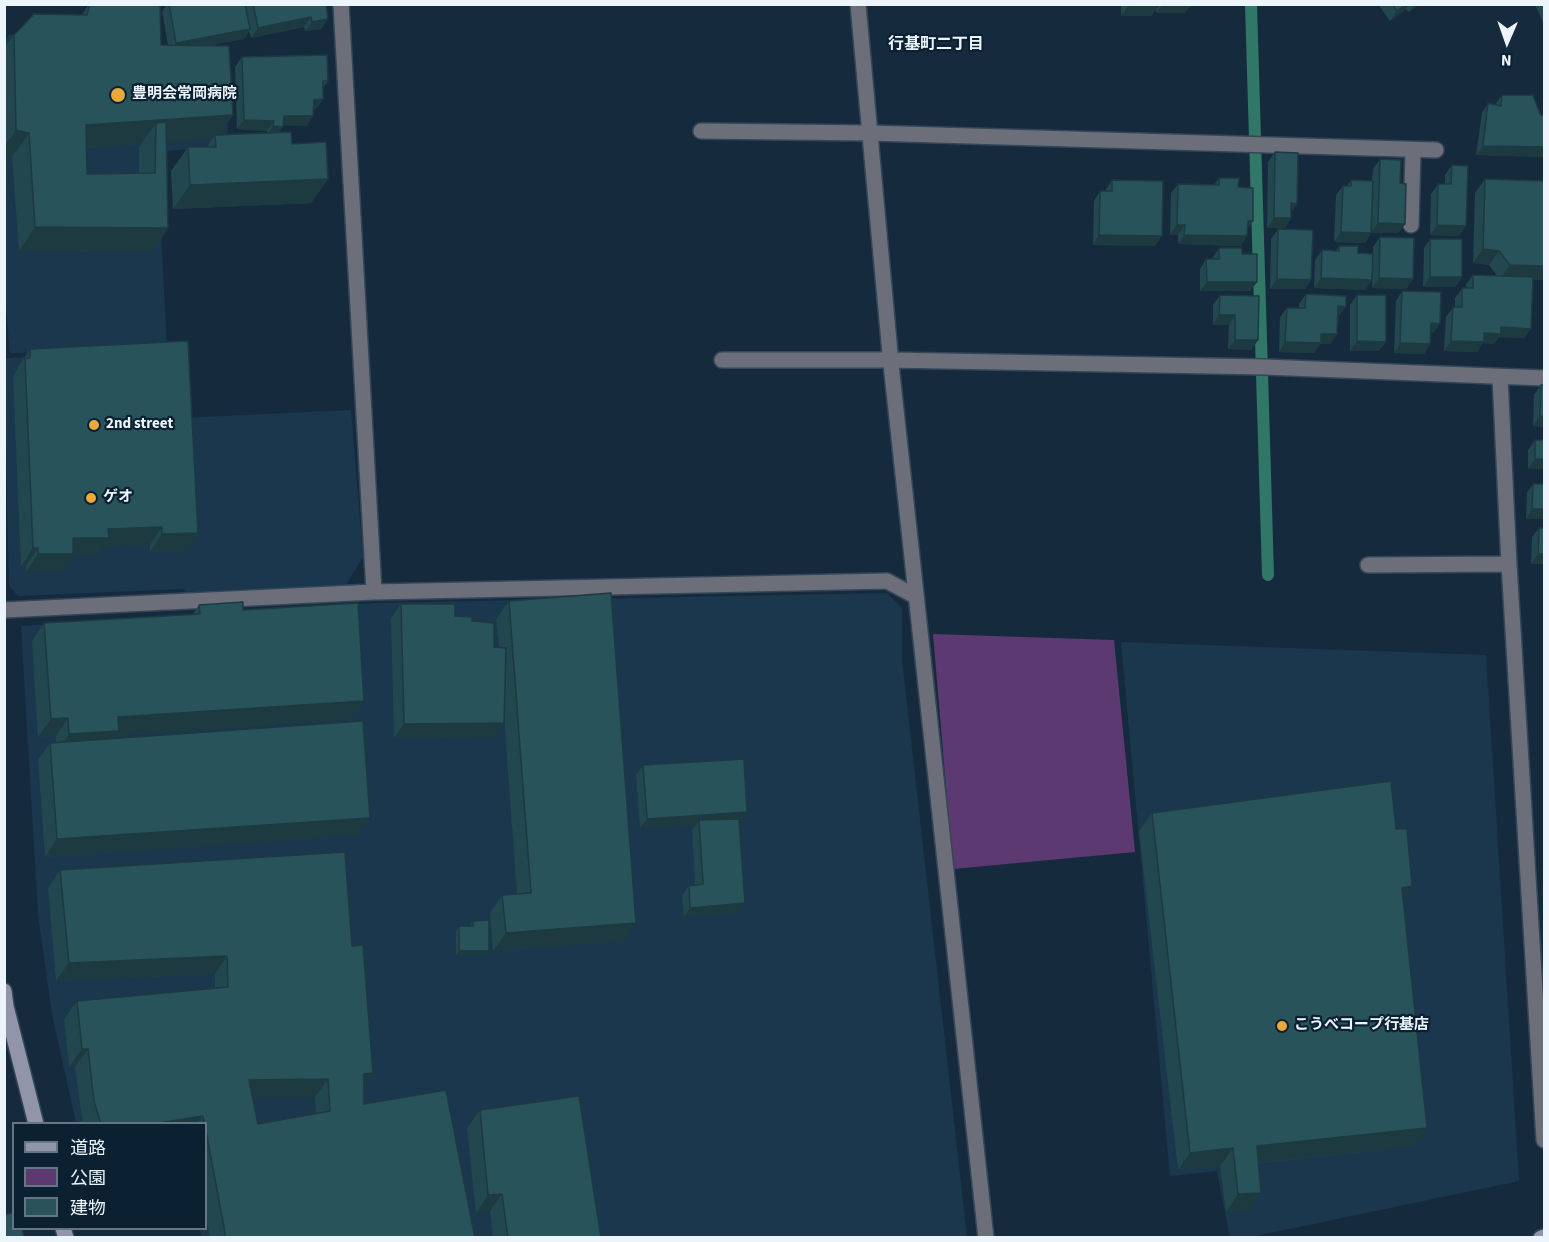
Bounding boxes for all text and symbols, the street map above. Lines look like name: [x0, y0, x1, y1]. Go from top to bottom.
north arrow: [1477, 12, 1537, 72]
district label: 行基町二丁目: [888, 35, 984, 55]
text: N: [1501, 49, 1512, 71]
marker: 豊明会常岡病院: [109, 86, 127, 104]
place label: 豊明会常岡病院: [132, 86, 237, 104]
place label: 2nd street: [106, 416, 173, 434]
marker: 2nd street: [87, 418, 101, 432]
place label: ゲオ: [103, 489, 133, 507]
marker: ゲオ: [84, 491, 98, 505]
place label: こうべコープ行基店: [1294, 1017, 1429, 1035]
marker: こうべコープ行基店: [1275, 1019, 1289, 1033]
legend: [12, 1122, 207, 1230]
text: 道路: [70, 1136, 106, 1161]
text: 公園: [70, 1166, 106, 1191]
text: 建物: [70, 1196, 106, 1221]

